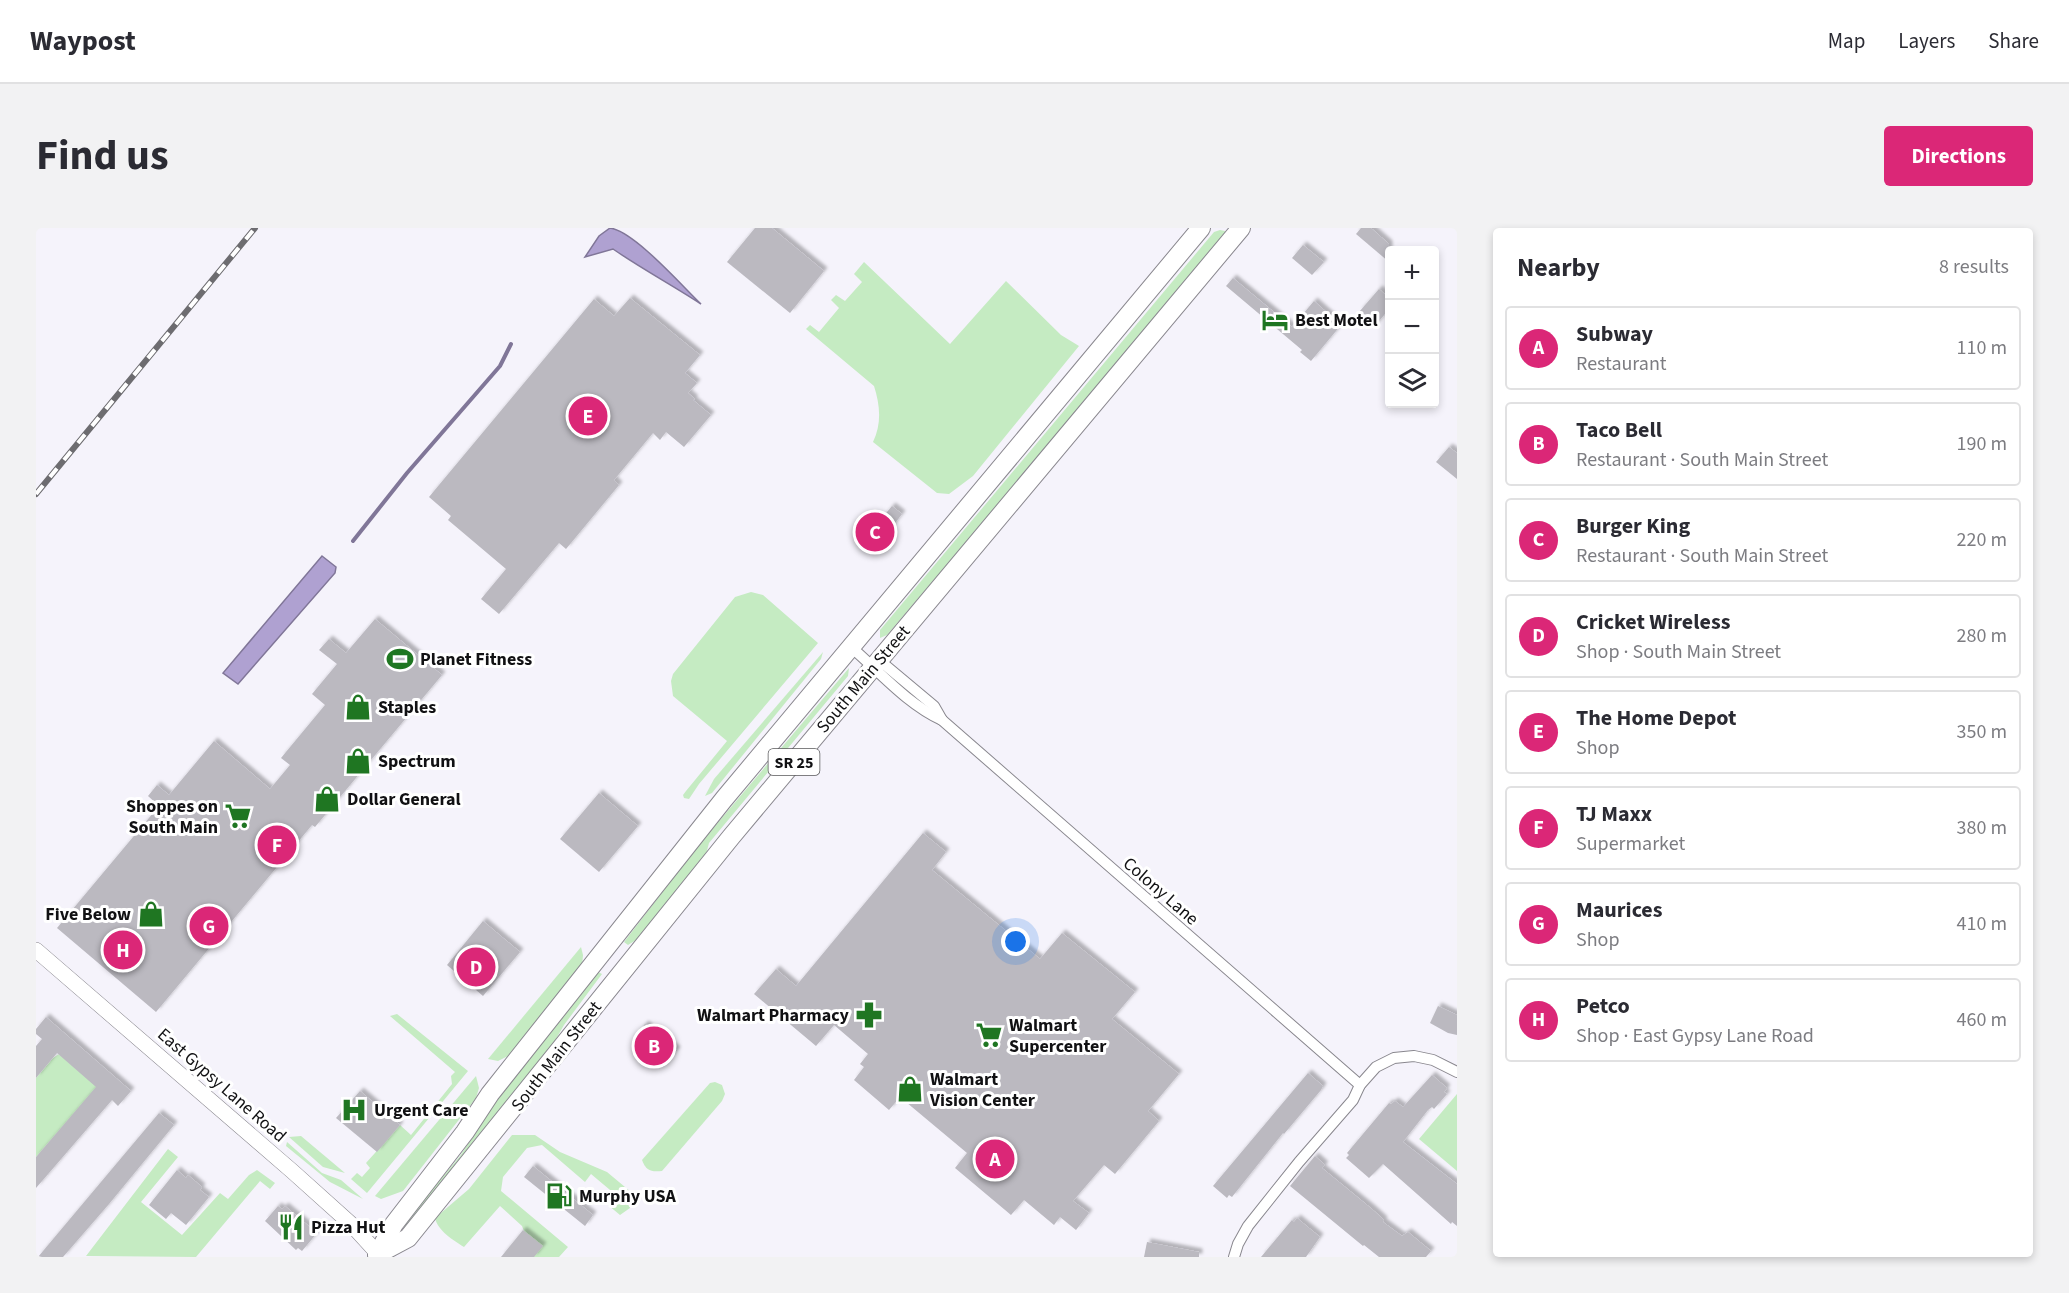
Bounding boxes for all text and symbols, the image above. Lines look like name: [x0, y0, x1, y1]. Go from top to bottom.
text: Waypost: [30, 21, 136, 61]
text: Map: [1828, 26, 1865, 56]
text: Layers: [1898, 26, 1955, 56]
text: Share: [1988, 26, 2039, 56]
text: Find us: [36, 126, 169, 186]
button: Directions: [1884, 126, 2033, 186]
map controls: [1385, 246, 1439, 408]
button: +: [1385, 246, 1439, 300]
text: Nearby: [1517, 249, 1600, 286]
text: 8 results: [1939, 253, 2009, 281]
button: −: [1385, 300, 1439, 354]
hotel icon: Best Motel: [1260, 305, 1290, 335]
place label: Best Motel: [1295, 308, 1378, 333]
text: Subway: [1576, 318, 1653, 350]
text: A: [1533, 334, 1544, 362]
text: 110 m: [1957, 334, 2007, 362]
text: Restaurant: [1576, 350, 1667, 378]
button: layers: [1385, 354, 1439, 408]
pin: E: [568, 394, 608, 438]
text: Taco Bell: [1576, 414, 1662, 446]
text: B: [1532, 430, 1545, 458]
text: 190 m: [1957, 430, 2007, 458]
text: Restaurant · South Main Street: [1576, 446, 1828, 474]
pin: C: [856, 510, 894, 554]
text: Burger King: [1576, 510, 1690, 542]
text: C: [1533, 526, 1544, 554]
text: 220 m: [1957, 526, 2007, 554]
text: Restaurant · South Main Street: [1576, 542, 1828, 570]
text: Cricket Wireless: [1576, 606, 1730, 638]
street label: South Main Street: [811, 620, 916, 739]
text: D: [1532, 622, 1545, 650]
text: 280 m: [1957, 622, 2007, 650]
text: Shop · South Main Street: [1576, 638, 1781, 666]
sports icon: Planet Fitness: [385, 644, 415, 674]
place label: Planet Fitness: [420, 647, 532, 672]
shop icon: Staples: [343, 692, 373, 722]
place label: Staples: [378, 695, 436, 720]
text: The Home Depot: [1576, 702, 1736, 734]
text: E: [1533, 718, 1544, 746]
text: 350 m: [1957, 718, 2007, 746]
text: Shop: [1576, 734, 1620, 762]
shop icon: Spectrum: [343, 746, 373, 776]
place label: Spectrum: [378, 749, 456, 774]
road number: SR 25: [768, 749, 819, 775]
shop icon: Dollar General: [312, 784, 342, 814]
place label: Dollar General: [347, 787, 461, 812]
place label: Shoppes on South Main: [126, 794, 218, 840]
text: TJ Maxx: [1576, 798, 1652, 830]
supermarket icon: Shoppes on South Main: [223, 801, 253, 831]
text: F: [1533, 814, 1544, 842]
text: 380 m: [1957, 814, 2007, 842]
pin: F: [258, 822, 296, 868]
text: Supermarket: [1576, 830, 1685, 858]
street label: Colony Lane: [1117, 851, 1204, 931]
text: Maurices: [1576, 894, 1663, 926]
shop icon: Five Below: [136, 899, 166, 929]
place label: Five Below: [45, 902, 131, 927]
pin: G: [190, 904, 228, 948]
text: G: [1532, 910, 1545, 938]
text: 410 m: [1957, 910, 2007, 938]
text: Shop: [1576, 926, 1620, 954]
your location: [1001, 927, 1030, 956]
pin: H: [104, 928, 142, 972]
pin: D: [456, 944, 496, 990]
text: Petco: [1576, 990, 1630, 1022]
street label: South Main Street: [505, 996, 607, 1117]
pharmacy icon: Walmart Pharmacy: [854, 1000, 884, 1030]
place label: Walmart Pharmacy: [697, 1003, 850, 1028]
text: H: [1532, 1006, 1545, 1034]
text: 460 m: [1957, 1006, 2007, 1034]
place label: Walmart Supercenter: [1009, 1013, 1107, 1059]
supermarket icon: Walmart Supercenter: [974, 1020, 1004, 1050]
street label: East Gypsy Lane Road: [152, 1022, 291, 1148]
text: Shop · East Gypsy Lane Road: [1576, 1022, 1814, 1050]
pin: B: [634, 1024, 674, 1068]
place label: Walmart Vision Center: [929, 1067, 1036, 1113]
shop icon: Walmart Vision Center: [895, 1074, 925, 1104]
hospital icon: Urgent Care: [339, 1095, 369, 1125]
place label: Urgent Care: [374, 1098, 469, 1123]
pin: A: [976, 1136, 1014, 1182]
fuel station icon: Murphy USA: [544, 1181, 574, 1211]
place label: Murphy USA: [579, 1184, 676, 1209]
restaurant icon: Pizza Hut: [276, 1212, 306, 1242]
place label: Pizza Hut: [311, 1215, 385, 1240]

